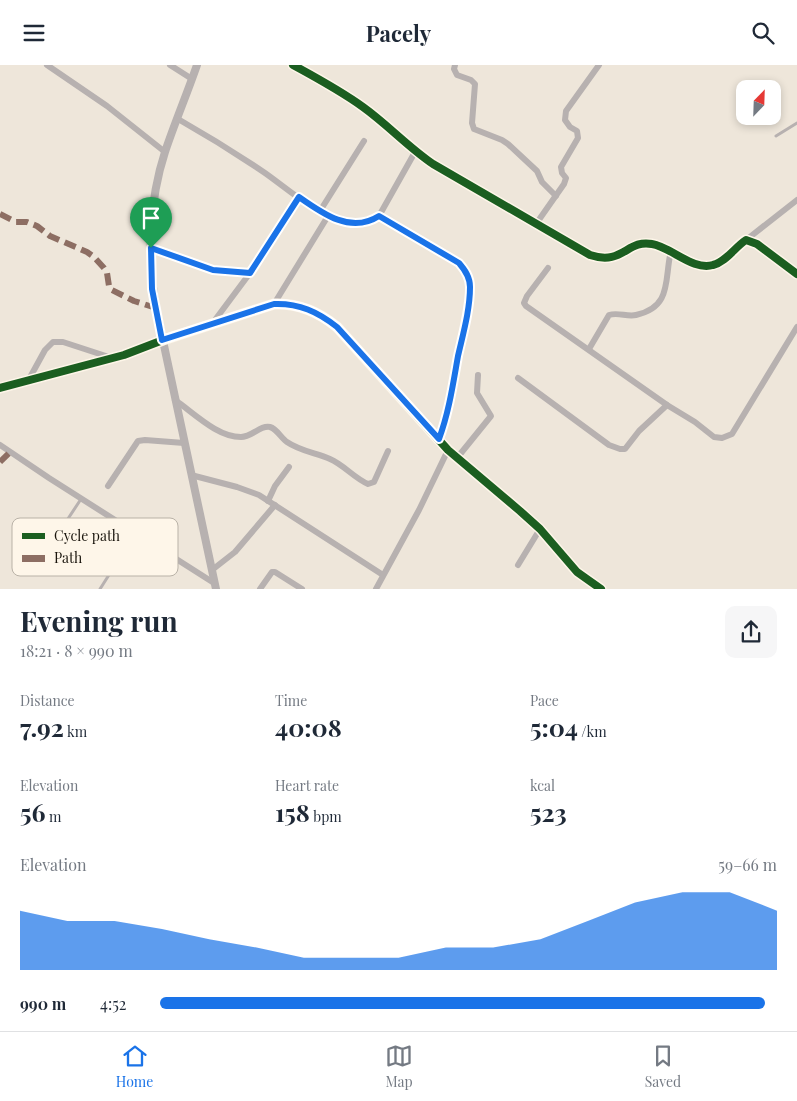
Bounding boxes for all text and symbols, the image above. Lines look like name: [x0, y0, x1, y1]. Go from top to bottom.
text: Pacely: [366, 18, 431, 48]
icon: menu: [20, 19, 48, 47]
icon: search: [749, 19, 777, 47]
north arrow: [736, 80, 781, 125]
map controls: [736, 80, 781, 125]
pin: [130, 197, 172, 248]
icon: arrive: [137, 204, 165, 232]
legend: [12, 518, 178, 576]
text: Cycle path: [54, 526, 121, 545]
text: Path: [54, 548, 83, 567]
text: Evening run: [20, 602, 178, 639]
button: share: [725, 606, 777, 658]
text: 18:21 · 8 × 990 m: [20, 640, 133, 661]
text: Distance: [20, 691, 75, 710]
text: Time: [275, 691, 307, 710]
text: Pace: [530, 691, 559, 710]
text: 7.92: [20, 710, 64, 743]
text: 40:08: [275, 710, 342, 743]
text: 5:04: [530, 710, 578, 743]
text: km: [64, 722, 87, 741]
text: /km: [578, 722, 607, 741]
text: Elevation: [20, 776, 78, 795]
text: Heart rate: [275, 776, 339, 795]
text: kcal: [530, 776, 555, 795]
text: 56: [20, 795, 46, 828]
text: 158: [275, 795, 310, 828]
text: 523: [530, 795, 567, 828]
text: m: [46, 807, 61, 826]
text: bpm: [310, 807, 342, 826]
text: Elevation: [20, 854, 87, 875]
text: 59–66 m: [718, 854, 777, 875]
text: 990 m: [20, 993, 66, 1014]
text: 4:52: [100, 993, 126, 1014]
tab: Home: [116, 1042, 153, 1091]
tab: Map: [385, 1042, 413, 1091]
tab: Saved: [645, 1042, 681, 1091]

